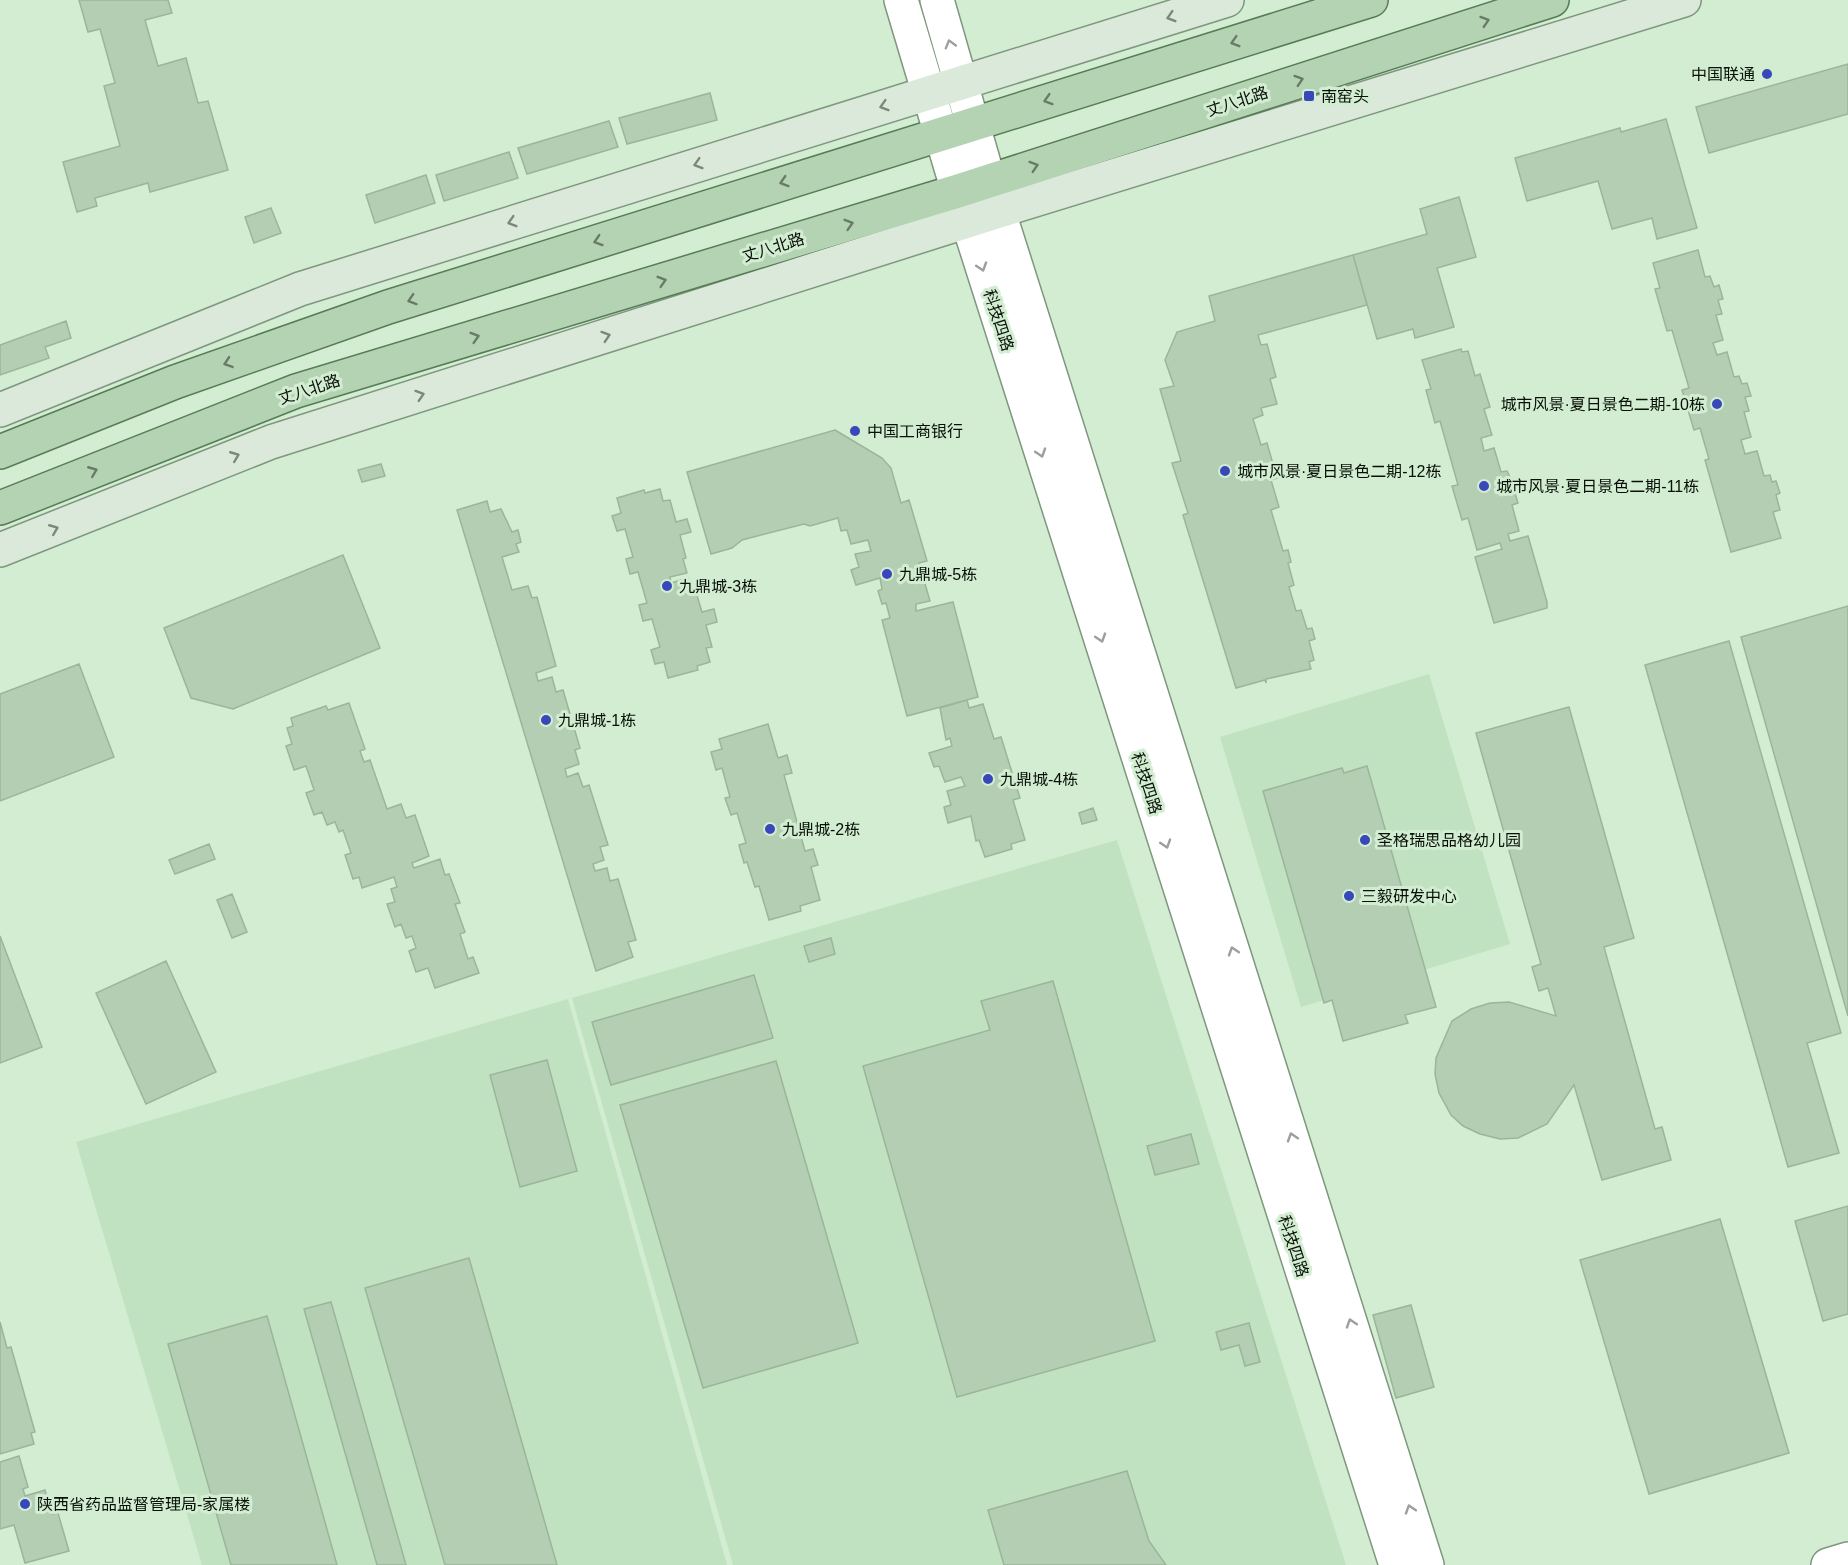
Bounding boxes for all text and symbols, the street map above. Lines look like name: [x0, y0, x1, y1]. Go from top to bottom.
one-way arrow: [1166, 10, 1177, 22]
one-way arrow: [1479, 16, 1490, 28]
one-way arrow: [1230, 35, 1241, 47]
one-way arrow: [945, 39, 957, 50]
place label: 中国联通: [1691, 66, 1755, 83]
marker: 中国联通: [1760, 67, 1774, 81]
one-way arrow: [1293, 75, 1304, 88]
street label: 丈八北路: [1204, 84, 1270, 119]
place label: 南窑头: [1321, 88, 1369, 105]
marker: 南窑头: [1302, 89, 1316, 103]
one-way arrow: [1043, 93, 1054, 105]
one-way arrow: [879, 99, 890, 111]
one-way arrow: [693, 157, 704, 169]
one-way arrow: [1028, 161, 1039, 174]
one-way arrow: [779, 175, 790, 187]
one-way arrow: [507, 215, 518, 227]
one-way arrow: [843, 219, 854, 231]
street label: 丈八北路: [740, 230, 806, 265]
one-way arrow: [593, 234, 604, 246]
one-way arrow: [975, 261, 987, 272]
one-way arrow: [656, 276, 667, 288]
street label: 科技四路: [981, 287, 1016, 353]
one-way arrow: [407, 293, 418, 305]
one-way arrow: [600, 331, 611, 343]
one-way arrow: [469, 332, 480, 344]
one-way arrow: [223, 356, 234, 369]
street label: 丈八北路: [276, 372, 342, 407]
one-way arrow: [414, 390, 425, 402]
place label: 城市风景·夏日景色二期-10栋: [1501, 396, 1705, 413]
marker: 城市风景·夏日景色二期-10栋: [1710, 397, 1724, 411]
place label: 中国工商银行: [867, 423, 963, 440]
marker: 中国工商银行: [848, 424, 862, 438]
one-way arrow: [1034, 447, 1047, 458]
one-way arrow: [230, 451, 240, 464]
place label: 城市风景·夏日景色二期-12栋: [1237, 463, 1441, 480]
marker: 城市风景·夏日景色二期-12栋: [1218, 464, 1232, 478]
one-way arrow: [87, 466, 98, 478]
place label: 城市风景·夏日景色二期-11栋: [1496, 478, 1699, 495]
marker: 城市风景·夏日景色二期-11栋: [1477, 479, 1491, 493]
one-way arrow: [48, 524, 59, 536]
place label: 九鼎城-5栋: [899, 566, 977, 583]
marker: 九鼎城-5栋: [880, 567, 894, 581]
place label: 九鼎城-3栋: [679, 578, 757, 595]
marker: 九鼎城-3栋: [660, 579, 674, 593]
one-way arrow: [1093, 632, 1106, 643]
place label: 九鼎城-1栋: [558, 712, 636, 729]
marker: 九鼎城-1栋: [539, 713, 553, 727]
street label: 科技四路: [1129, 750, 1164, 816]
place label: 九鼎城-4栋: [1000, 771, 1078, 788]
marker: 九鼎城-4栋: [981, 772, 995, 786]
place label: 九鼎城-2栋: [782, 821, 860, 838]
marker: 九鼎城-2栋: [763, 822, 777, 836]
place label: 圣格瑞思品格幼儿园: [1377, 832, 1521, 849]
marker: 圣格瑞思品格幼儿园: [1358, 833, 1372, 847]
one-way arrow: [1159, 838, 1171, 849]
place label: 三毅研发中心: [1361, 888, 1457, 905]
marker: 三毅研发中心: [1342, 889, 1356, 903]
one-way arrow: [1228, 947, 1240, 957]
one-way arrow: [1287, 1132, 1299, 1143]
street label: 科技四路: [1276, 1213, 1311, 1279]
one-way arrow: [1345, 1318, 1358, 1329]
place label: 陕西省药品监督管理局-家属楼: [37, 1496, 250, 1513]
marker: 陕西省药品监督管理局-家属楼: [18, 1497, 32, 1511]
one-way arrow: [1404, 1504, 1417, 1515]

